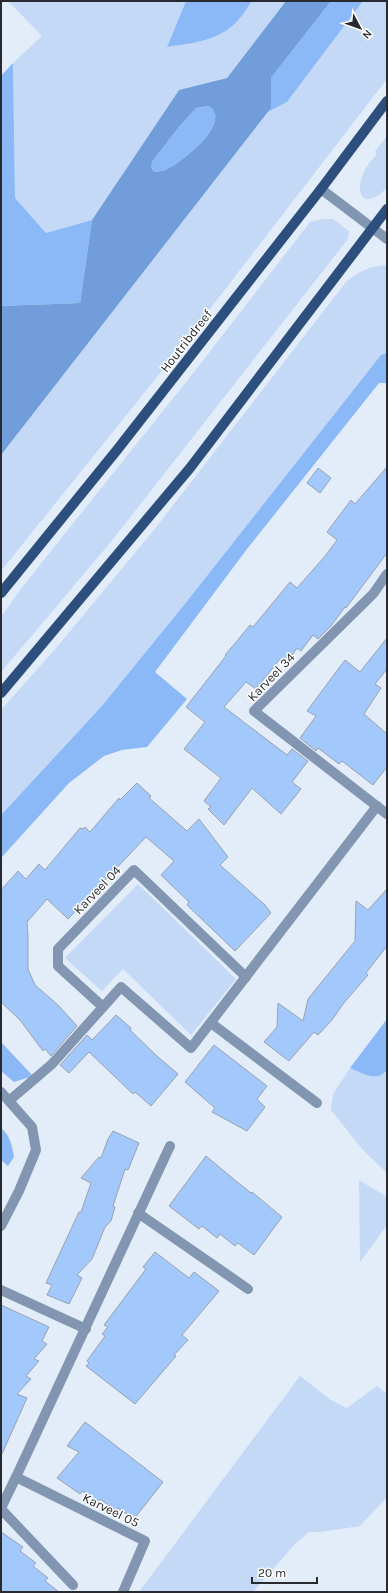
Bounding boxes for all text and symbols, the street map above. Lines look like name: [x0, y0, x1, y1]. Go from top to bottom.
north arrow: [340, 8, 380, 48]
text: N: [360, 27, 375, 41]
street label: Houtribdreef: [157, 306, 215, 375]
street label: Karveel 34: [244, 650, 298, 704]
street label: Karveel 04: [70, 863, 124, 917]
street label: Karveel 05: [80, 1490, 142, 1530]
scale bar: [252, 1559, 317, 1585]
text: 20 m: [258, 1566, 286, 1580]

